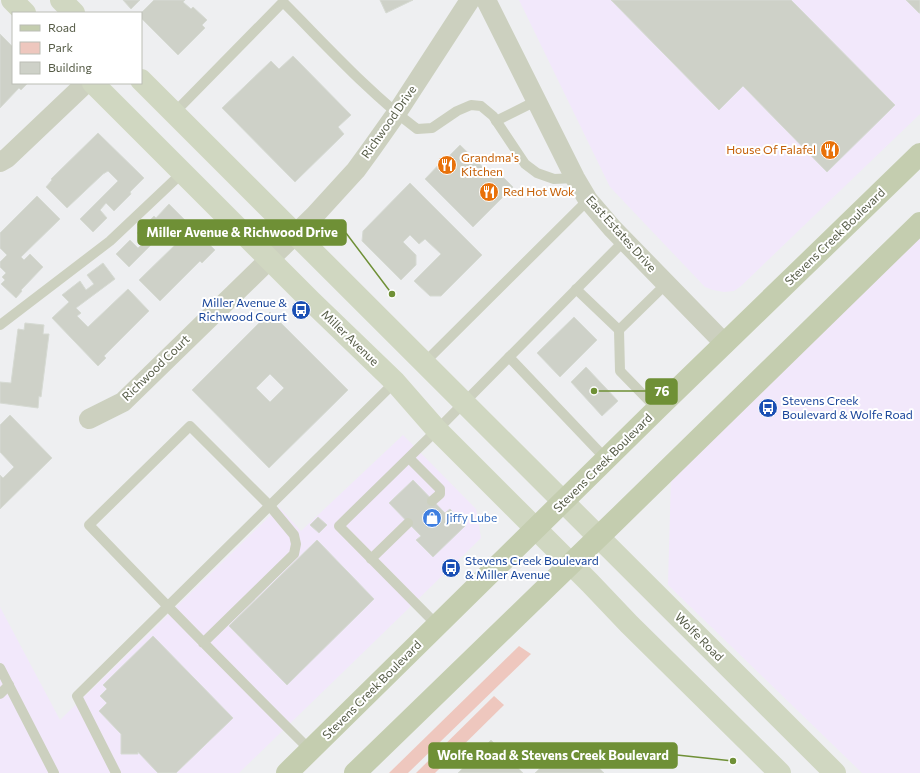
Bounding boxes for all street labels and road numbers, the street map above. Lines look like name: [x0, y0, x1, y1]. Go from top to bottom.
street label: Richwood Drive: [358, 82, 419, 161]
street label: Stevens Creek Boulevard: [781, 185, 887, 288]
street label: East Estates Drive: [584, 192, 660, 274]
street label: Miller Avenue: [319, 307, 382, 368]
street label: Richwood Court: [119, 331, 192, 403]
street label: Stevens Creek Boulevard: [550, 410, 655, 515]
street label: Wolfe Road: [673, 609, 727, 663]
street label: Stevens Creek Boulevard: [319, 637, 424, 742]

